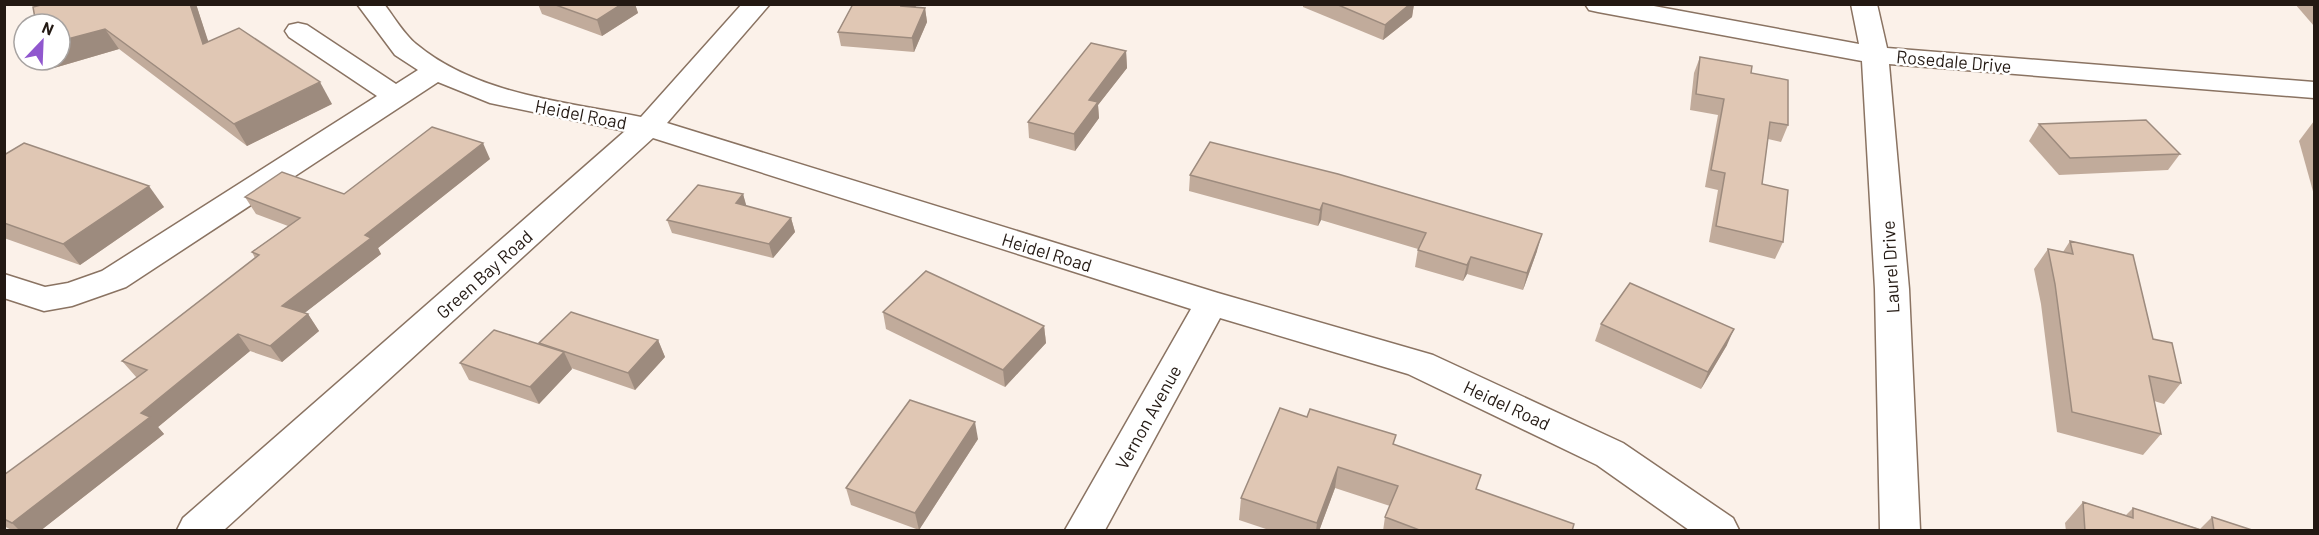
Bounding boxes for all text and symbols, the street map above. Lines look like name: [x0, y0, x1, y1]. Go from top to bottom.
north arrow: [12, 12, 72, 72]
text: N: [39, 17, 57, 39]
street label: Rosedale Drive: [1896, 45, 2012, 77]
street label: Heidel Road: [533, 94, 629, 134]
street label: Laurel Drive: [1877, 220, 1903, 314]
street label: Green Bay Road: [431, 225, 537, 323]
street label: Heidel Road: [999, 228, 1095, 276]
street label: Vernon Avenue: [1110, 361, 1186, 473]
street label: Heidel Road: [1460, 375, 1554, 435]

